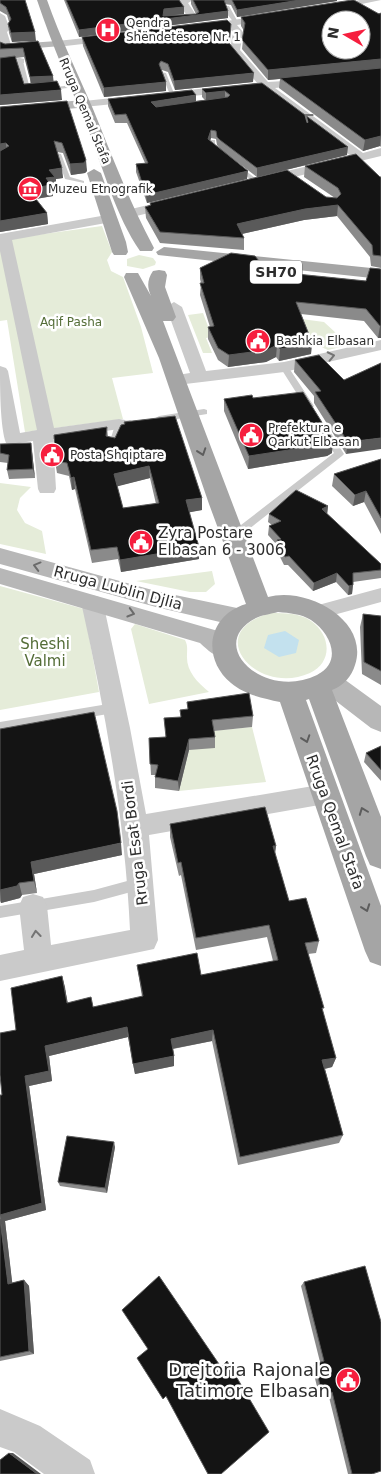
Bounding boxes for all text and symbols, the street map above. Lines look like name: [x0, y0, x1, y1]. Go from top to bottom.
north arrow: [321, 10, 371, 60]
place label: Qendra Shëndetësore Nr. 1: [126, 16, 241, 44]
hospital icon: Qendra Shëndetësore Nr. 1: [95, 17, 121, 43]
text: N: [324, 26, 342, 40]
street label: Rruga Qemal Stafa: [56, 56, 114, 166]
one-way arrow: [305, 115, 314, 123]
museum icon: Muzeu Etnografik: [17, 176, 43, 202]
place label: Muzeu Etnografik: [48, 182, 153, 196]
road number: SH70: [250, 260, 302, 284]
park label: Aqif Pasha: [40, 315, 102, 329]
public building icon: Bashkia Elbasan: [245, 328, 271, 354]
place label: Bashkia Elbasan: [276, 334, 374, 348]
one-way arrow: [327, 351, 336, 362]
place label: Prefektura e Qarkut Elbasan: [268, 421, 360, 449]
public building icon: Prefektura e Qarkut Elbasan: [238, 422, 264, 448]
public building icon: Posta Shqiptare: [39, 442, 65, 468]
one-way arrow: [196, 447, 206, 456]
place label: Posta Shqiptare: [70, 448, 164, 462]
place label: Zyra Postare Elbasan 6 - 3006: [158, 524, 284, 559]
public building icon: Zyra Postare Elbasan 6 - 3006: [128, 529, 154, 555]
one-way arrow: [34, 562, 42, 572]
street label: Rruga Lublin Djlia: [52, 562, 184, 614]
one-way arrow: [127, 607, 135, 617]
park label: Sheshi Valmi: [20, 635, 70, 670]
one-way arrow: [300, 734, 310, 742]
street label: Rruga Qemal Stafa: [302, 752, 368, 892]
street label: Rruga Esat Bordi: [118, 779, 152, 907]
one-way arrow: [359, 807, 369, 815]
one-way arrow: [360, 904, 370, 912]
one-way arrow: [31, 929, 42, 937]
place label: Drejtoria Rajonale Tatimore Elbasan: [168, 1359, 330, 1401]
public building icon: Drejtoria Rajonale Tatimore Elbasan: [335, 1367, 361, 1393]

